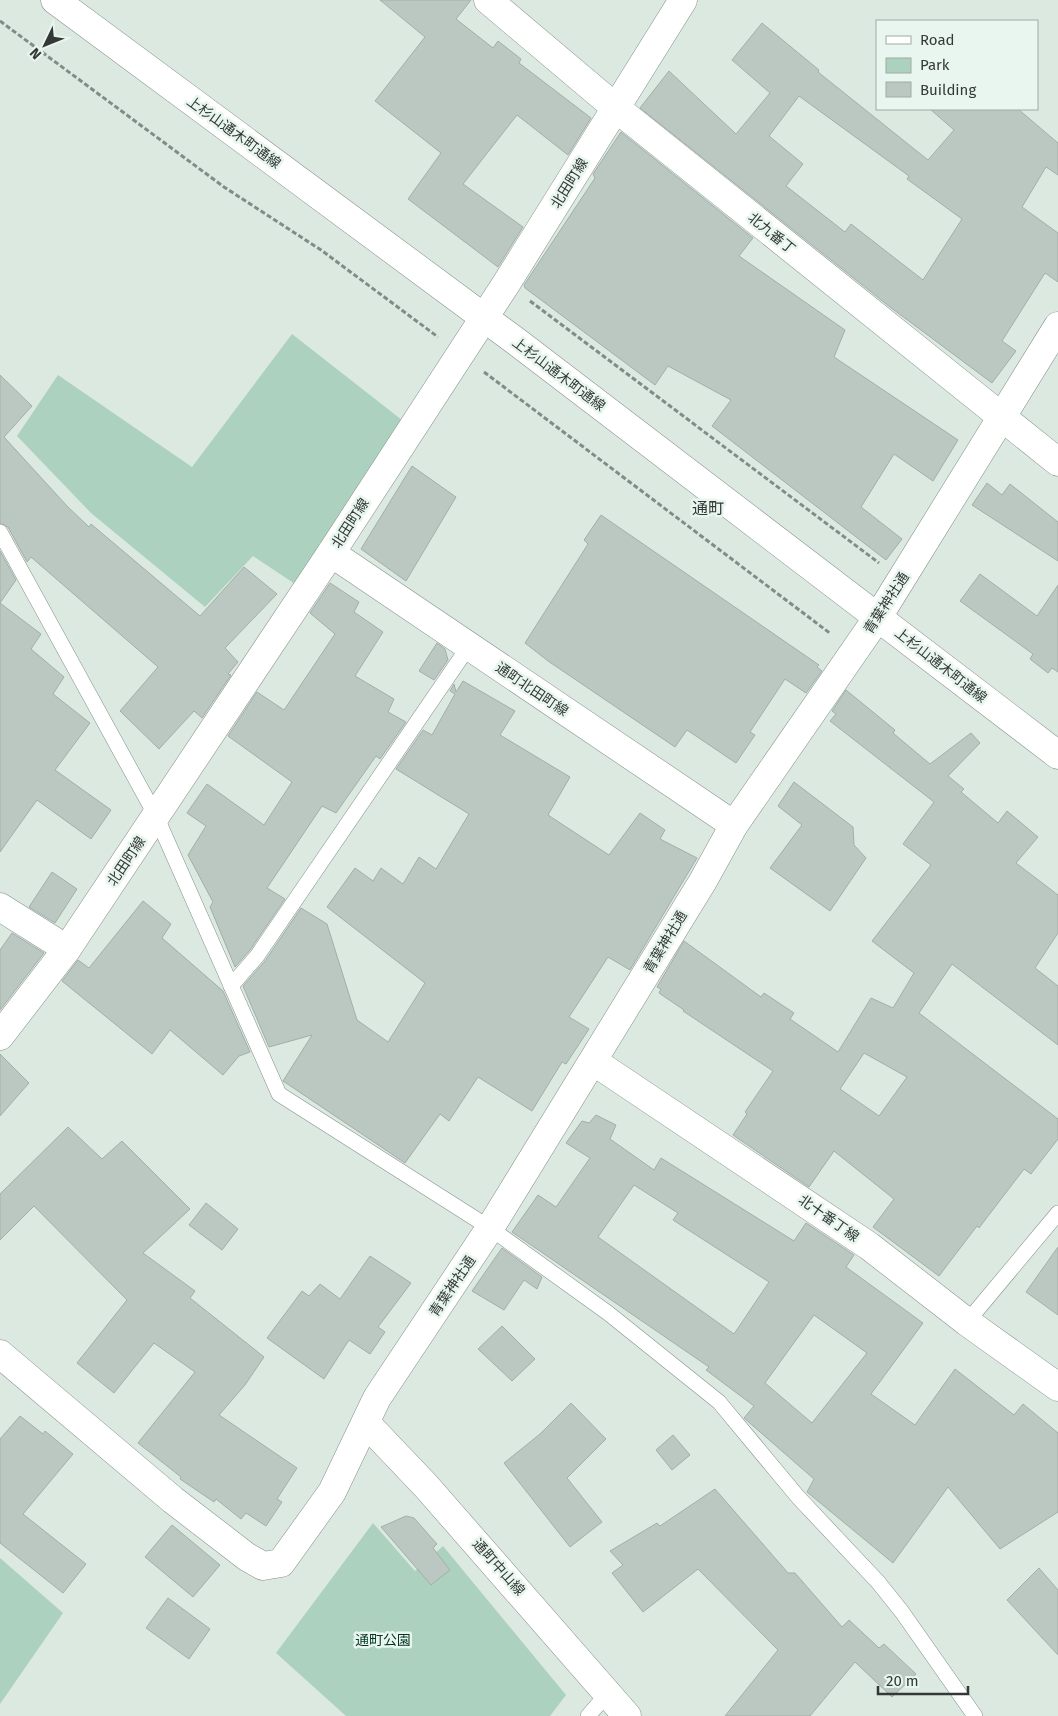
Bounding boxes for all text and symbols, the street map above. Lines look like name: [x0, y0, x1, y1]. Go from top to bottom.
north arrow: [20, 20, 70, 70]
legend: [876, 20, 1038, 110]
text: Road: [920, 31, 955, 49]
text: N: [26, 44, 45, 63]
text: Park: [920, 56, 950, 74]
text: Building: [920, 81, 976, 99]
street label: 上杉山通木町通線: [183, 93, 284, 172]
street label: 北田町線: [547, 155, 591, 212]
street label: 北九番丁: [745, 209, 799, 258]
street label: 上杉山通木町通線: [509, 334, 609, 415]
street label: 北田町線: [328, 495, 373, 551]
district label: 通町: [692, 499, 724, 518]
street label: 青葉神社通: [860, 569, 913, 637]
street label: 上杉山通木町通線: [891, 624, 990, 707]
street label: 通町北田町線: [492, 659, 571, 720]
street label: 北田町線: [104, 833, 149, 889]
street label: 青葉神社通: [640, 908, 691, 977]
street label: 北十番丁線: [795, 1191, 862, 1245]
street label: 青葉神社通: [426, 1253, 479, 1320]
street label: 通町中山線: [469, 1536, 528, 1599]
park label: 通町公園: [355, 1632, 411, 1649]
scale bar: [878, 1664, 968, 1696]
text: 20 m: [886, 1672, 919, 1690]

